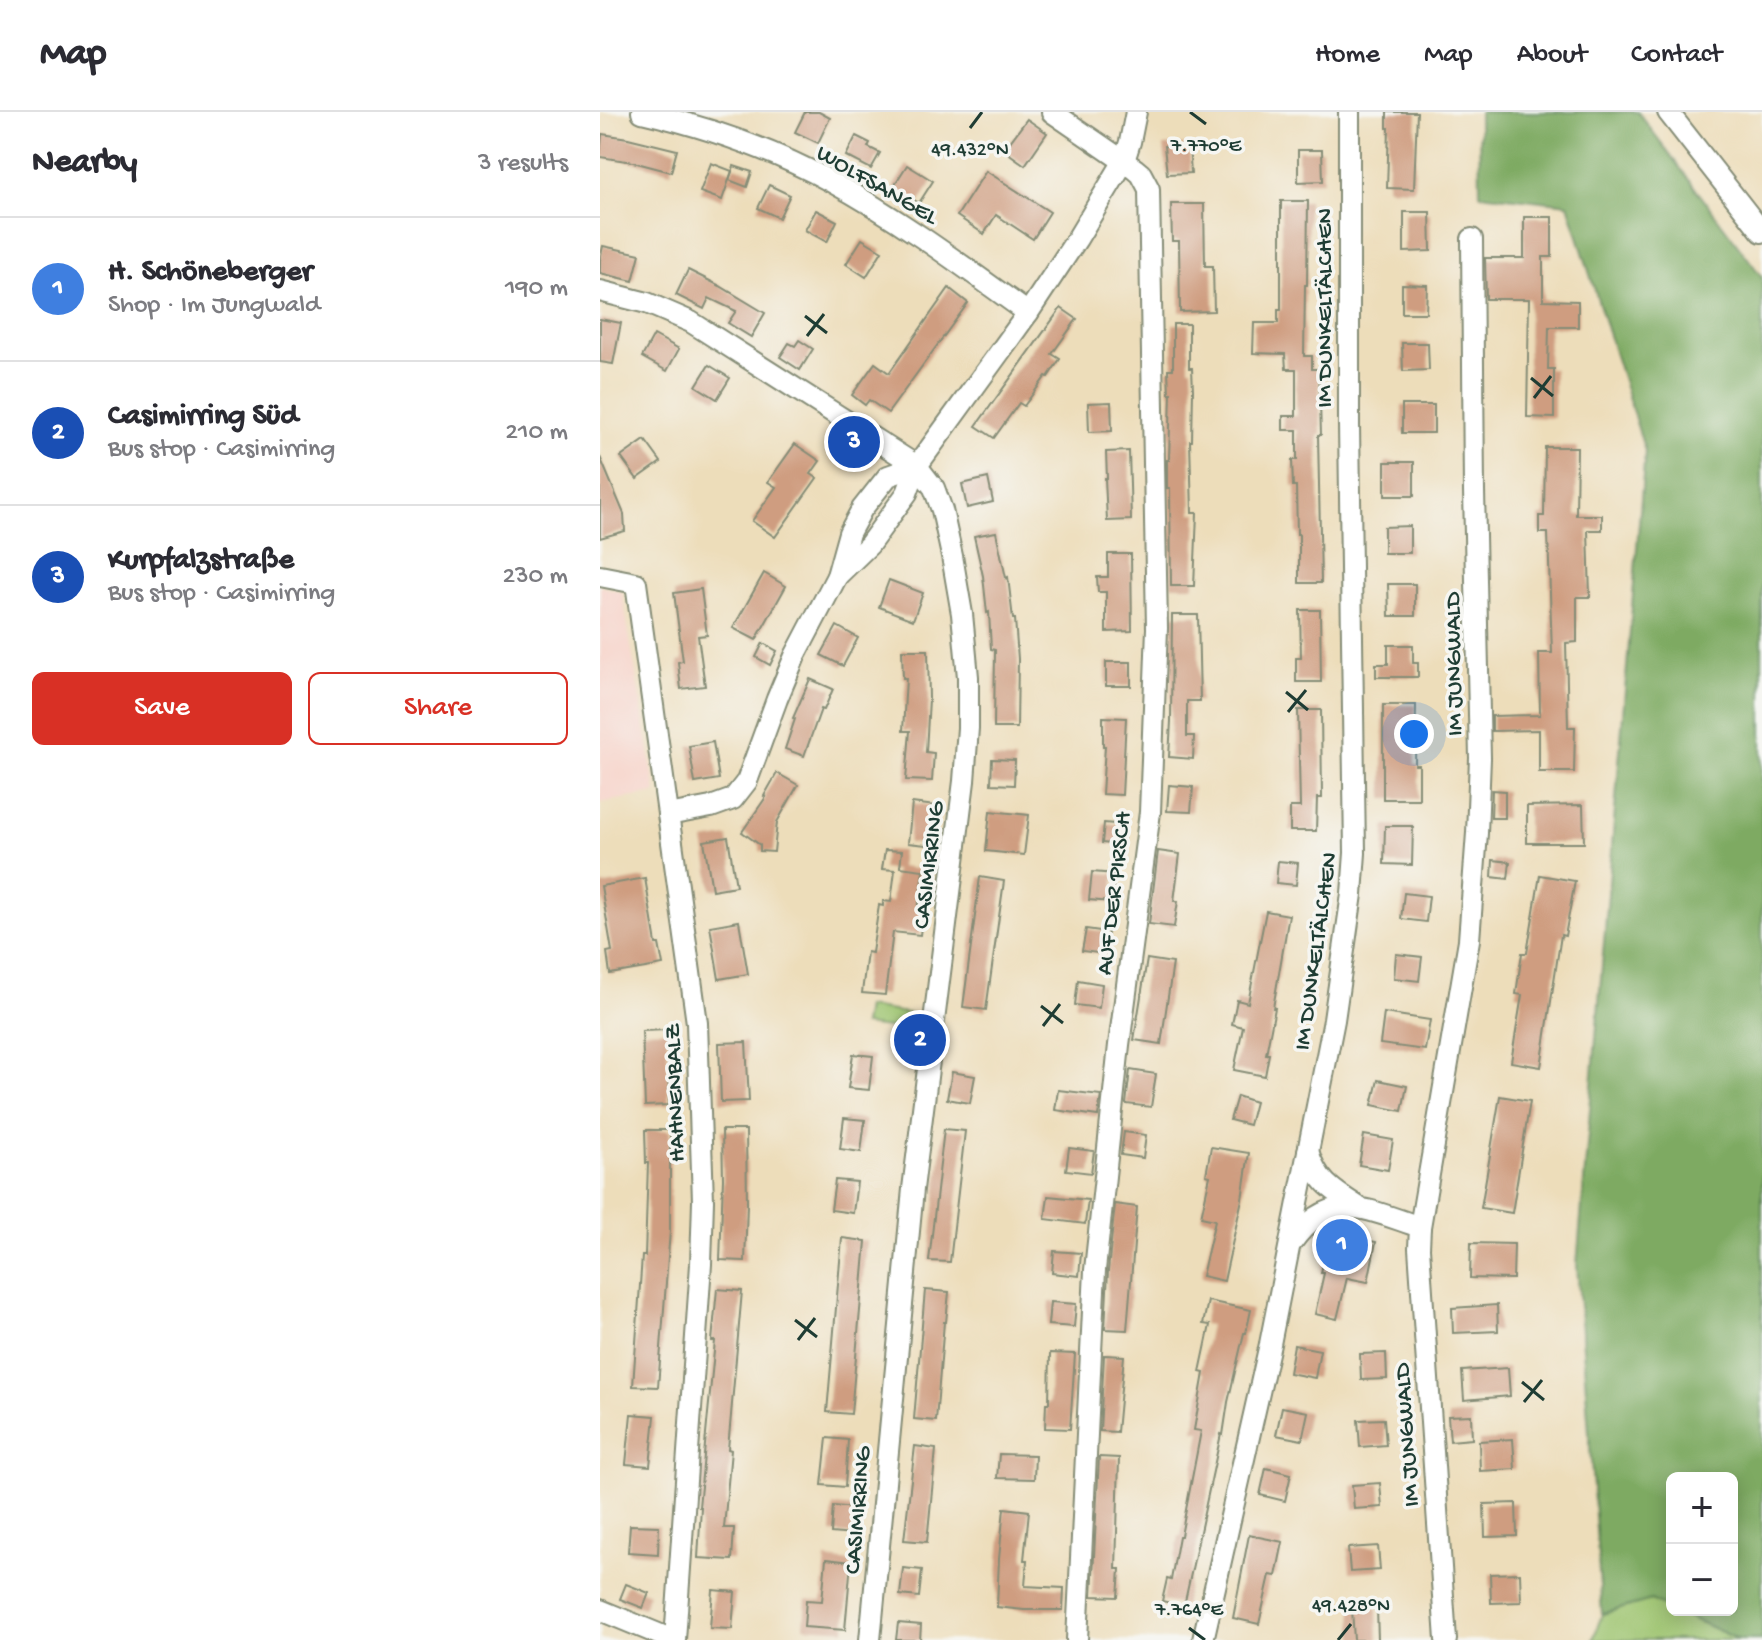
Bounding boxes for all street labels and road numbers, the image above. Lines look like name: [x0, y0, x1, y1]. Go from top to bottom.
street label: WOLFSANGEL: [810, 140, 943, 233]
street label: IM DUNKELTÄLCHEN: [1312, 208, 1341, 408]
street label: IM JUNGWALD: [1440, 591, 1471, 736]
street label: CASIMIRRING: [908, 799, 953, 931]
street label: AUF DER PIRSCH: [1091, 810, 1140, 977]
street label: IM DUNKELTÄLCHEN: [1289, 851, 1346, 1052]
street label: HAHNENBALZ: [660, 1023, 693, 1163]
street label: IM JUNGWALD: [1389, 1361, 1428, 1508]
street label: CASIMIRRING: [839, 1444, 880, 1575]

